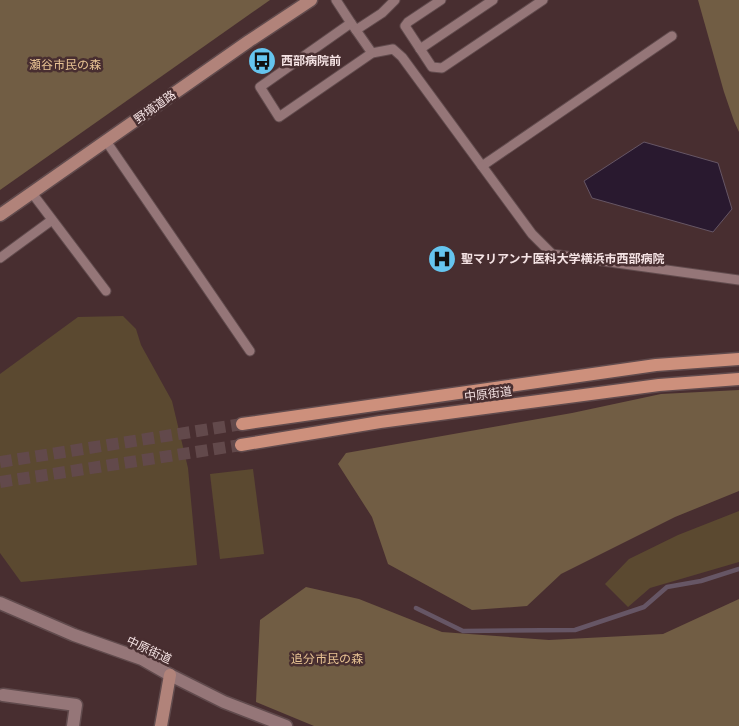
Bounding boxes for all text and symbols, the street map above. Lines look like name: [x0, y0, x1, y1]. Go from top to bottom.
bus stop icon: 西部病院前: [247, 46, 277, 76]
place label: 西部病院前: [281, 54, 341, 68]
park label: 瀬谷市民の森: [29, 58, 101, 72]
street label: 野境道路: [131, 87, 179, 127]
hospital icon: 聖マリアンナ医科大学横浜市西部病院: [427, 244, 457, 274]
place label: 聖マリアンナ医科大学横浜市西部病院: [461, 252, 665, 266]
street label: 中原街道: [463, 384, 513, 404]
street label: 中原街道: [124, 634, 174, 666]
park label: 追分市民の森: [291, 652, 363, 666]

